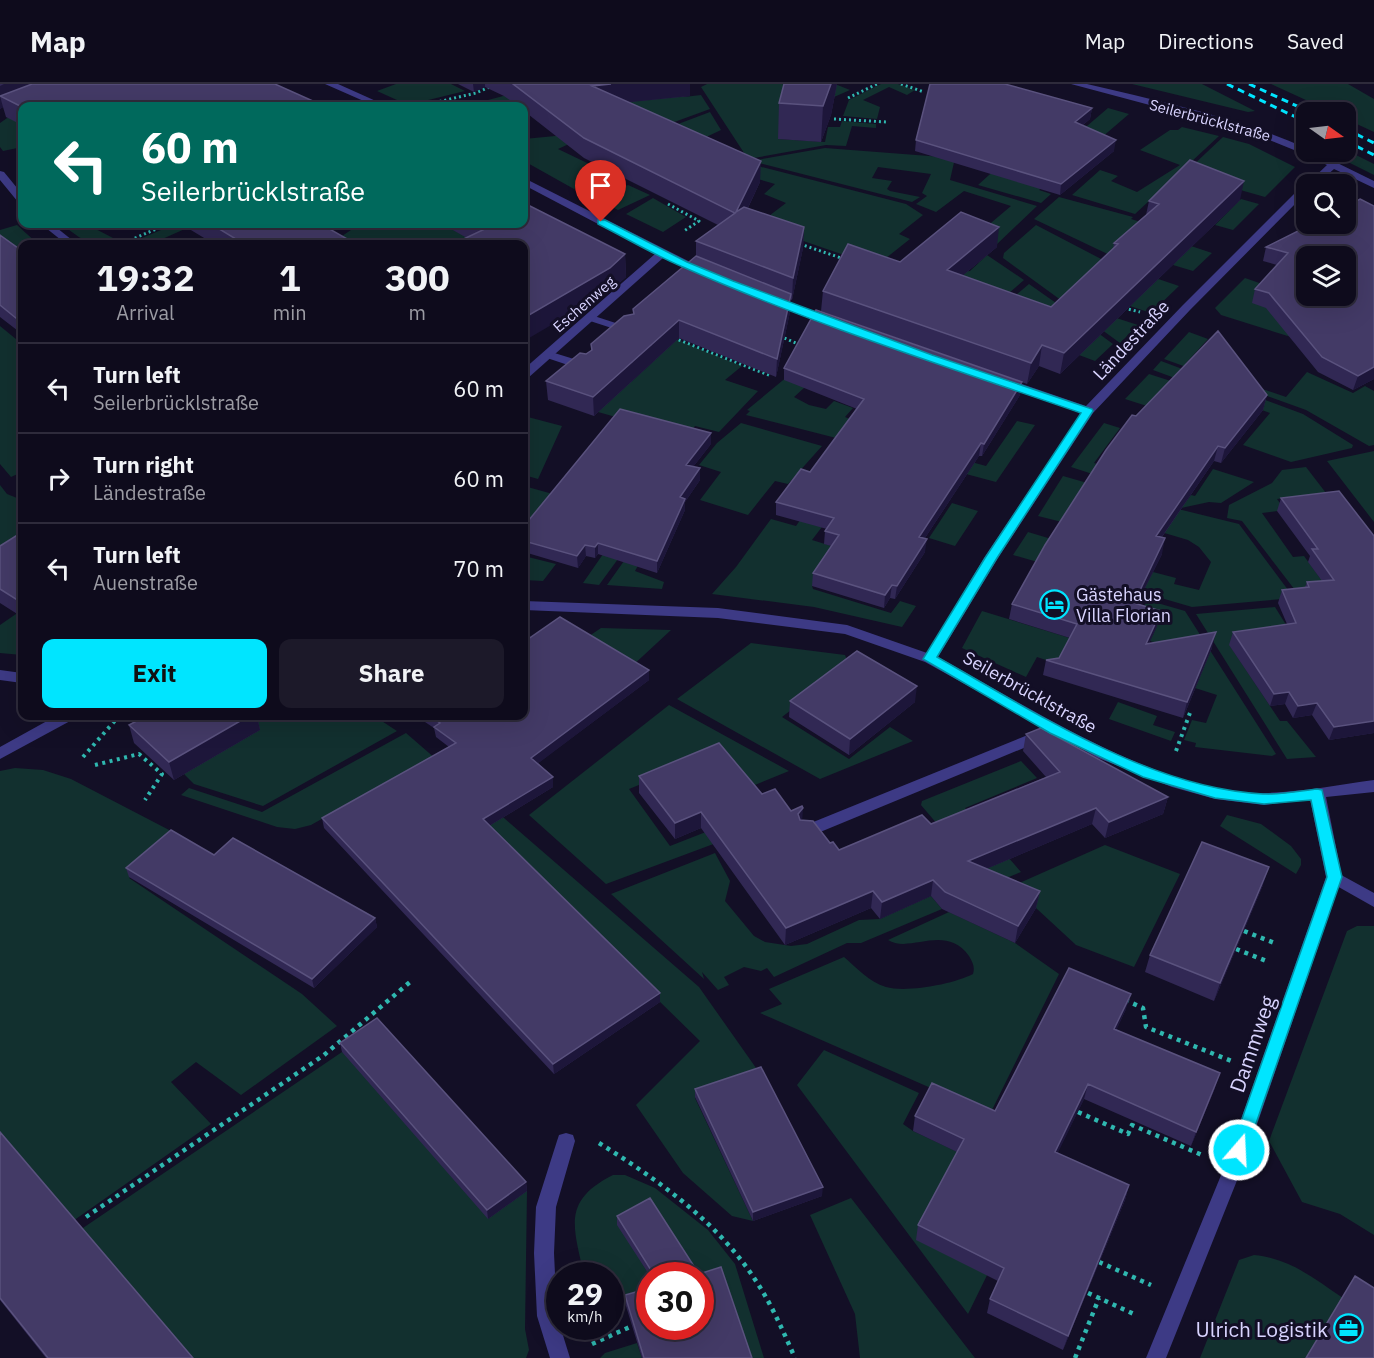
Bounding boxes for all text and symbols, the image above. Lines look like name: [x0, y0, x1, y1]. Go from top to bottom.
text: Map: [30, 23, 86, 60]
text: Map: [1085, 27, 1125, 55]
text: Directions: [1158, 27, 1254, 55]
text: Saved: [1287, 27, 1344, 55]
street label: Seilerbrücklstraße: [1147, 95, 1273, 145]
north arrow: [1296, 102, 1356, 162]
map controls: [1296, 102, 1356, 306]
text: 60 m: [141, 120, 239, 175]
icon: left: [42, 126, 120, 204]
pin: [575, 160, 626, 222]
icon: arrive: [584, 169, 617, 202]
text: Seilerbrücklstraße: [141, 173, 365, 208]
button: search: [1296, 174, 1356, 234]
button: layers: [1296, 246, 1356, 306]
text: 19:32: [96, 254, 195, 301]
text: 1: [279, 254, 301, 301]
text: 300: [385, 254, 450, 301]
street label: Eschenweg: [549, 272, 619, 336]
street label: Ländestraße: [1088, 295, 1174, 385]
text: Arrival: [116, 299, 175, 326]
text: min: [273, 299, 307, 326]
text: m: [409, 299, 426, 326]
text: Turn left: [93, 360, 181, 389]
icon: left: [42, 372, 75, 405]
text: 60 m: [453, 374, 504, 403]
text: Seilerbrücklstraße: [93, 389, 259, 416]
text: Turn right: [93, 450, 194, 479]
icon: right: [42, 462, 75, 495]
text: 60 m: [453, 464, 504, 493]
text: Ländestraße: [93, 479, 206, 506]
text: Turn left: [93, 540, 181, 569]
icon: left: [42, 552, 75, 585]
text: 70 m: [453, 554, 504, 583]
text: Auenstraße: [93, 569, 198, 596]
place label: Gästehaus Villa Florian: [1076, 583, 1171, 627]
hotel icon: Gästehaus Villa Florian: [1039, 588, 1071, 620]
button: Exit: [42, 639, 267, 708]
button: Share: [279, 639, 504, 708]
street label: Seilerbrücklstraße: [959, 646, 1101, 738]
street label: Dammweg: [1222, 992, 1282, 1096]
position arrow: [1207, 1118, 1271, 1182]
speed limit sign: 30: [636, 1262, 714, 1340]
text: 29: [567, 1274, 603, 1313]
text: km/h: [567, 1307, 603, 1326]
office icon: Ulrich Logistik: [1333, 1313, 1365, 1345]
place label: Ulrich Logistik: [1195, 1315, 1328, 1343]

